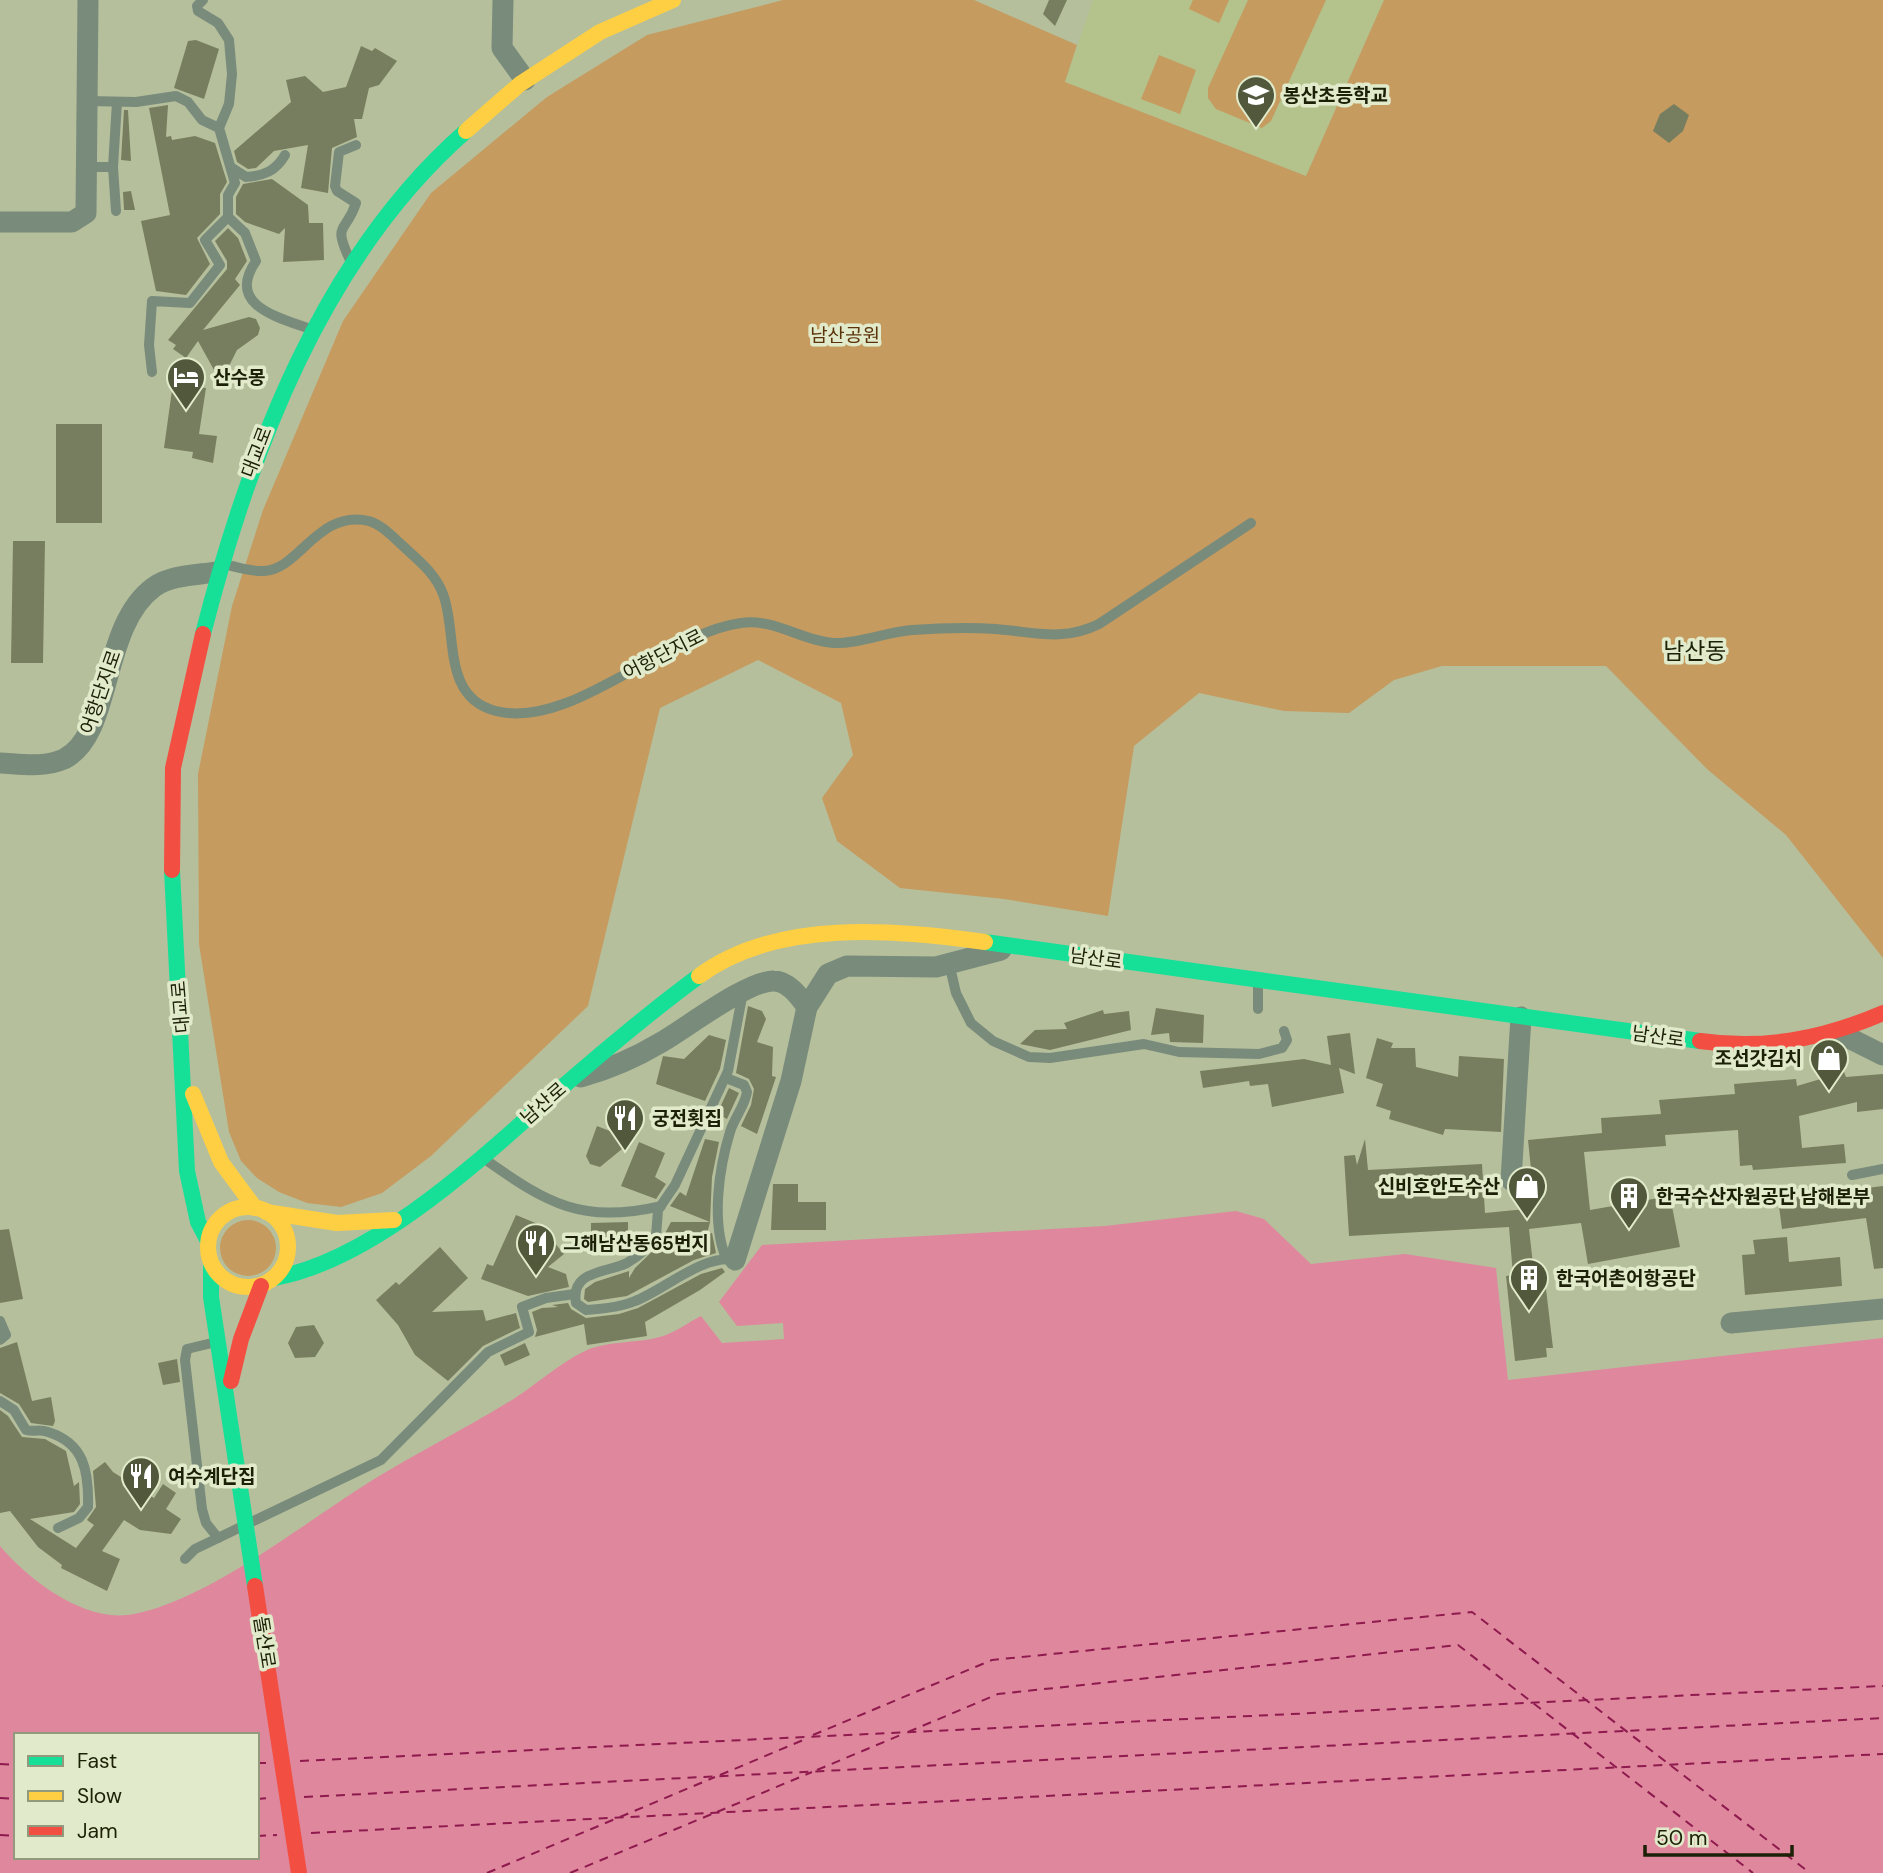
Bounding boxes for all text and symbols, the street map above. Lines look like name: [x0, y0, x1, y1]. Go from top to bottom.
school or university icon: 봉산초등학교: [1235, 74, 1277, 129]
place label: 봉산초등학교: [1283, 83, 1388, 108]
park label: 남산공원: [810, 323, 880, 348]
hotel icon: 산수몽: [165, 356, 207, 411]
place label: 산수몽: [213, 365, 265, 390]
street label: 대교로: [235, 423, 278, 481]
street label: 어항단지로: [619, 623, 708, 685]
district label: 남산동: [1663, 636, 1727, 666]
street label: 어항단지로: [74, 647, 127, 738]
street label: 남산로: [1068, 942, 1124, 975]
street label: 대교로: [166, 980, 195, 1034]
street label: 남산로: [1630, 1020, 1686, 1053]
shop icon: 조선갓김치: [1808, 1037, 1850, 1092]
place label: 조선갓김치: [1715, 1046, 1802, 1071]
street label: 남산로: [515, 1077, 571, 1130]
restaurant icon: 궁전횟집: [604, 1097, 646, 1152]
place label: 궁전횟집: [652, 1106, 722, 1131]
shop icon: 신비호안도수산: [1506, 1165, 1548, 1220]
place label: 신비호안도수산: [1378, 1174, 1501, 1199]
building icon: 한국수산자원공단 남해본부: [1608, 1175, 1650, 1230]
place label: 한국수산자원공단 남해본부: [1656, 1184, 1870, 1209]
restaurant icon: 그해남산동65번지: [515, 1222, 557, 1277]
place label: 그해남산동65번지: [563, 1231, 709, 1256]
building icon: 한국어촌어항공단: [1508, 1257, 1550, 1312]
place label: 한국어촌어항공단: [1556, 1266, 1696, 1291]
restaurant icon: 여수계단집: [120, 1455, 162, 1510]
place label: 여수계단집: [168, 1464, 255, 1489]
street label: 돌산로: [248, 1614, 281, 1670]
legend: [14, 1733, 259, 1859]
text: Fast: [77, 1747, 117, 1775]
text: Slow: [77, 1782, 122, 1810]
scale bar: [1645, 1814, 1792, 1858]
text: Jam: [77, 1817, 118, 1845]
text: 50 m: [1656, 1824, 1707, 1852]

